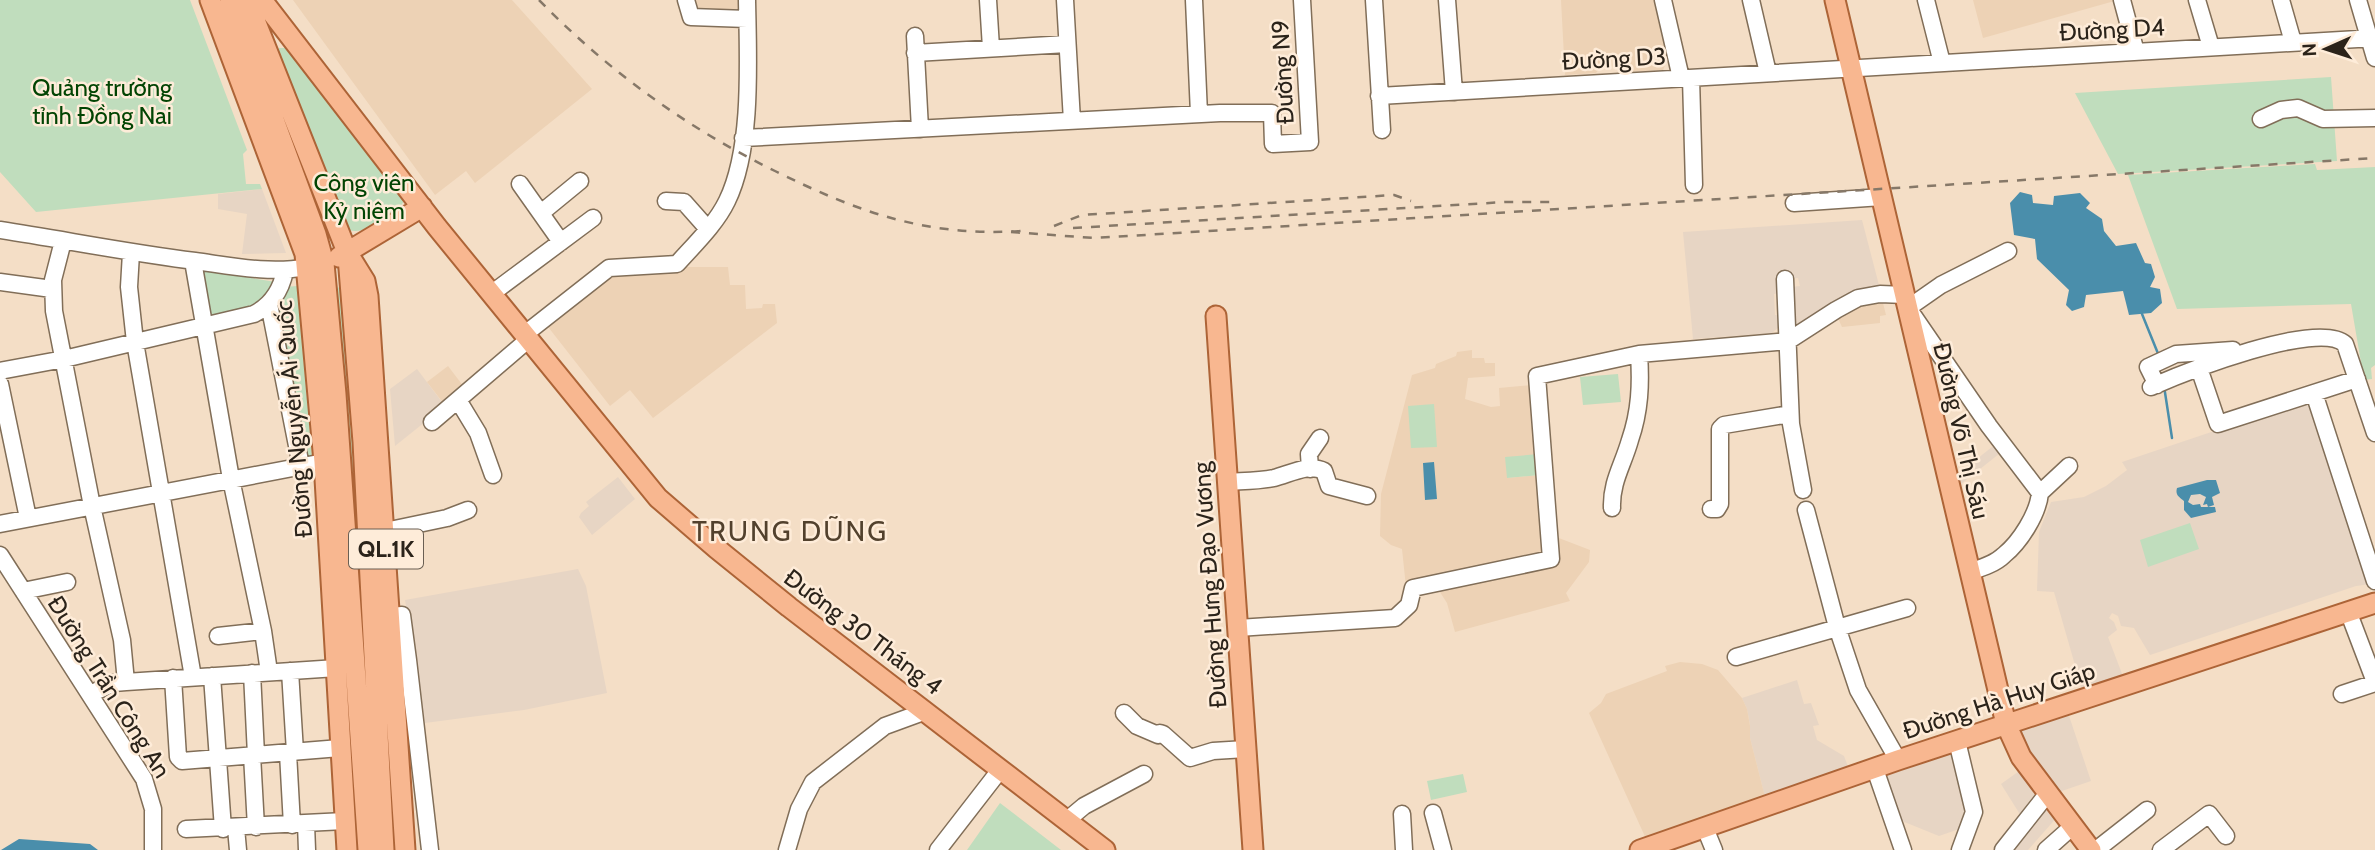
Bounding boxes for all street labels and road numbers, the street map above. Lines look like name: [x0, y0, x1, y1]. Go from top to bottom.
street label: Đường D4: [2059, 12, 2165, 47]
street label: Đường N9: [1265, 19, 1300, 125]
street label: Đường D3: [1561, 41, 1667, 76]
street label: Đường Nguyễn Ái Quốc: [269, 299, 318, 539]
street label: Đường Võ Thị Sáu: [1927, 340, 1996, 522]
street label: Đường Hưng Đạo Vương: [1186, 460, 1233, 709]
road number: QL.1K: [349, 530, 423, 568]
street label: Đường 30 Tháng 4: [778, 563, 948, 701]
street label: Đường Trần Công An: [42, 590, 177, 783]
street label: Đường Hà Huy Giáp: [1899, 656, 2099, 745]

